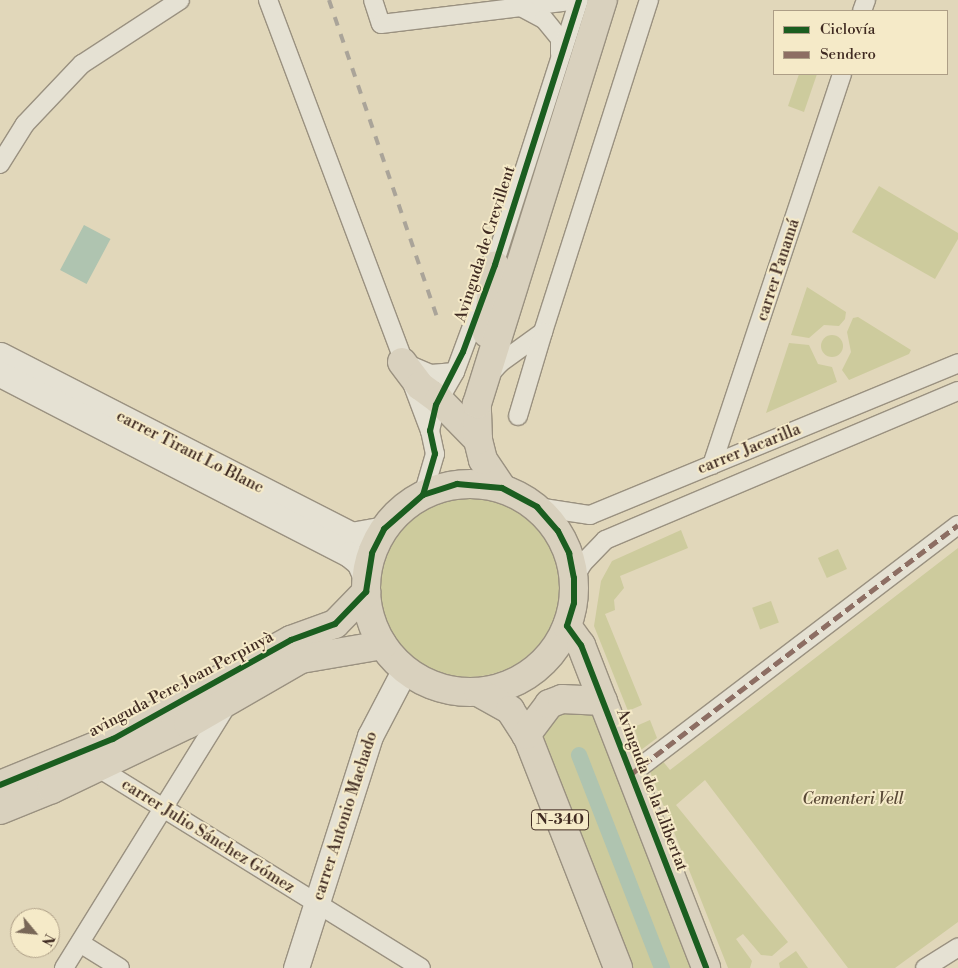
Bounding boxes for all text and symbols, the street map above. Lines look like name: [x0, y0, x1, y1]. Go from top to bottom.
legend: [773, 10, 948, 75]
text: Ciclovía: [820, 20, 875, 39]
text: Sendero: [820, 45, 876, 64]
street label: Avinguda de Crevillent: [451, 163, 519, 325]
street label: carrer Panamá: [752, 216, 804, 324]
street label: carrer Tirant Lo Blanc: [113, 406, 267, 498]
street label: carrer Jacarilla: [695, 420, 803, 478]
street label: avinguda Pere Joan Perpinyà: [85, 627, 277, 741]
street label: Avinguda de la Llibertat: [612, 706, 692, 874]
street label: carrer Antonio Machado: [309, 729, 381, 903]
street label: carrer Julio Sánchez Gómez: [118, 775, 298, 897]
park label: Cementeri Vell: [802, 789, 904, 809]
road number: N-340: [530, 808, 590, 832]
north arrow: [10, 908, 60, 958]
text: N: [37, 930, 58, 949]

